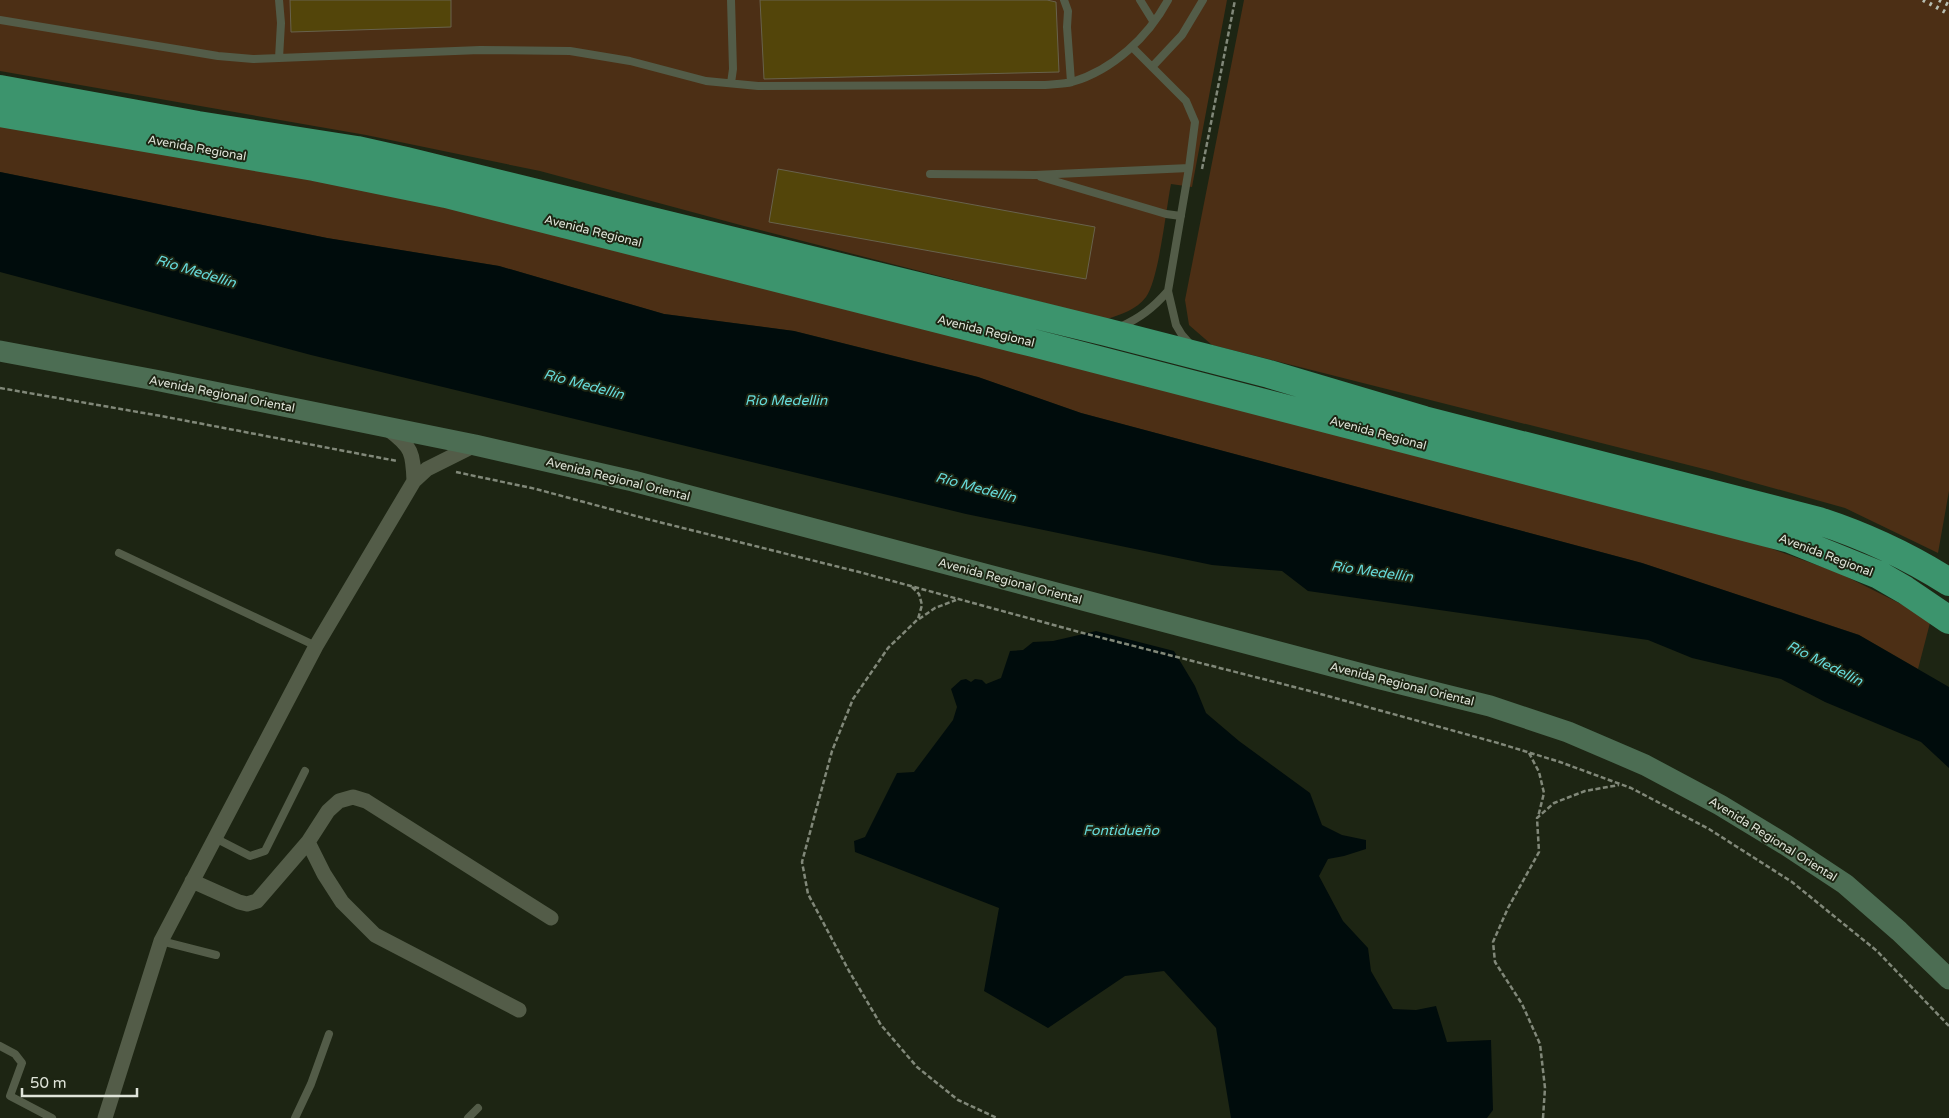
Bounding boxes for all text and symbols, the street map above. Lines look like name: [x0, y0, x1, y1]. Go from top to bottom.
street label: Avenida Regional: [147, 132, 247, 164]
street label: Avenida Regional: [543, 212, 643, 250]
water label: Río Medellín: [154, 251, 238, 292]
street label: Avenida Regional: [936, 312, 1036, 350]
water label: Río Medellín: [542, 366, 626, 404]
street label: Avenida Regional Oriental: [148, 373, 296, 415]
water label: Rio Medellin: [745, 392, 828, 409]
street label: Avenida Regional: [1328, 413, 1428, 453]
street label: Avenida Regional Oriental: [544, 454, 692, 504]
water label: Río Medellín: [934, 469, 1018, 507]
street label: Avenida Regional: [1777, 531, 1875, 579]
street label: Avenida Regional Oriental: [937, 555, 1083, 607]
water label: Río Medellín: [1330, 557, 1414, 586]
water label: Río Medellín: [1784, 637, 1866, 690]
street label: Avenida Regional Oriental: [1328, 659, 1476, 709]
street label: Avenida Regional Oriental: [1706, 794, 1840, 884]
water label: Fontidueño: [1083, 822, 1160, 839]
scale bar: [22, 1066, 138, 1098]
text: 50 m: [30, 1074, 67, 1092]

